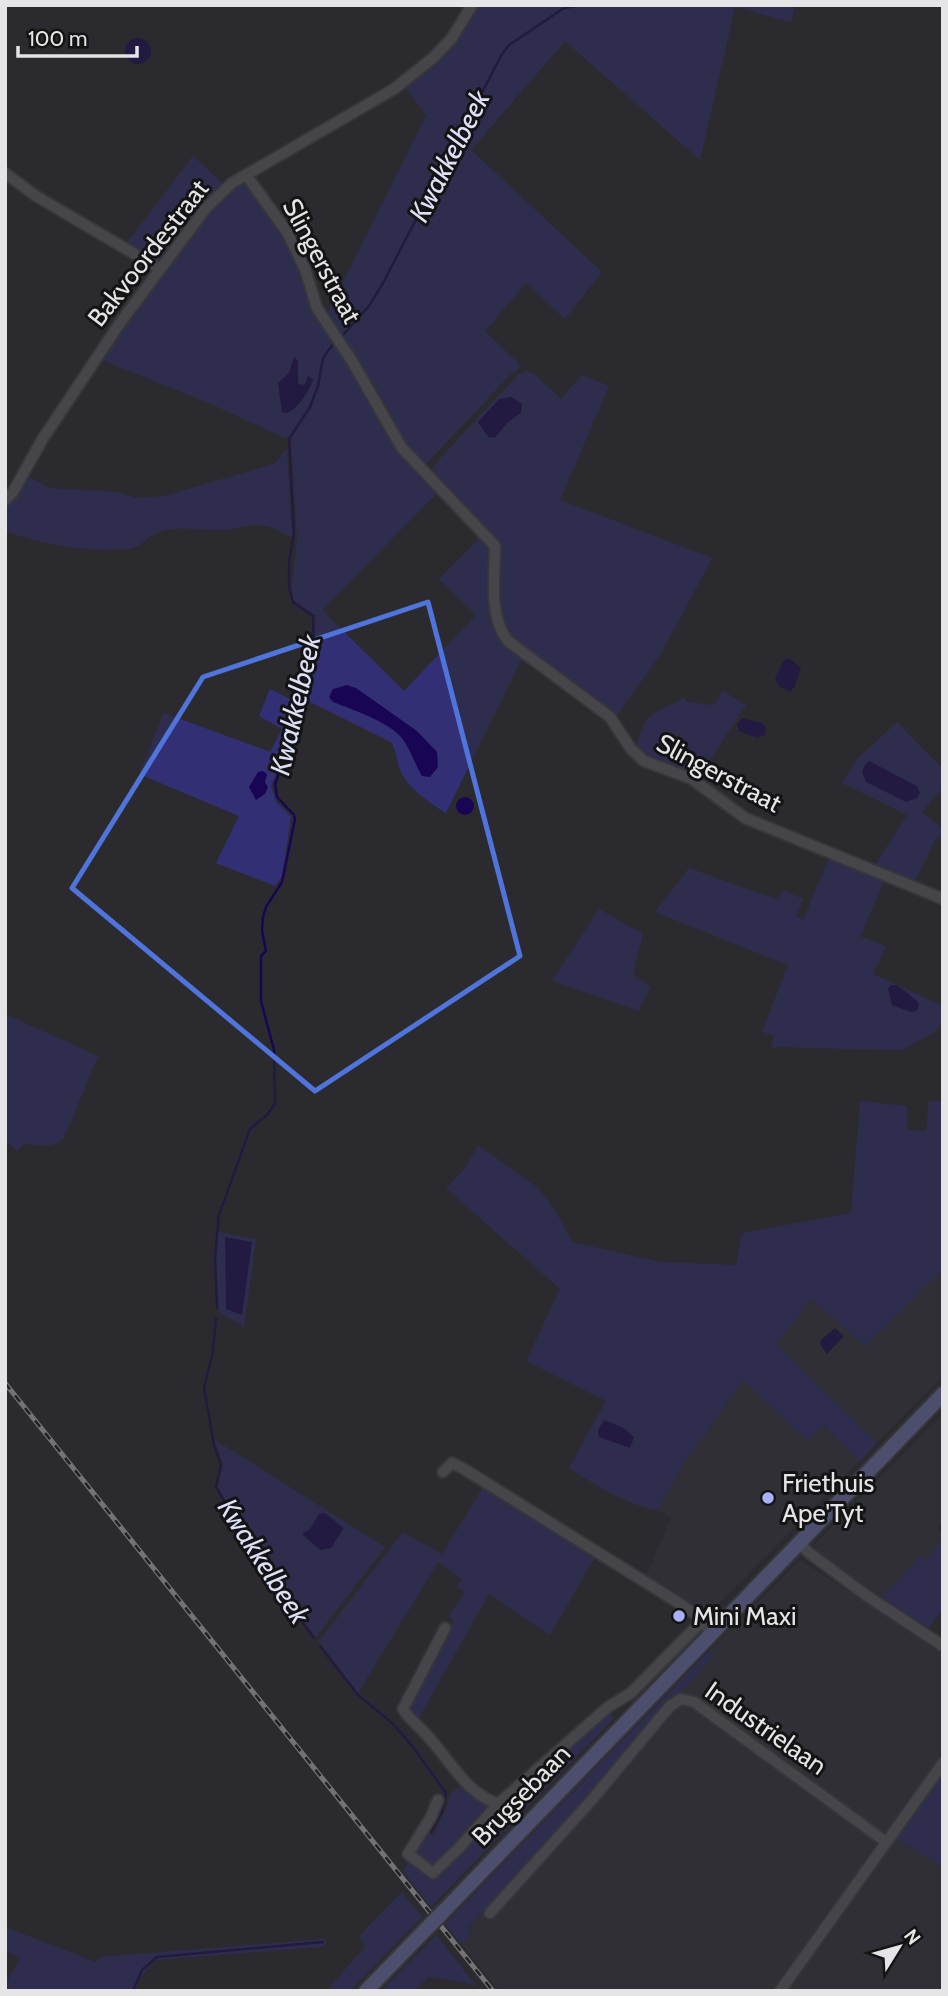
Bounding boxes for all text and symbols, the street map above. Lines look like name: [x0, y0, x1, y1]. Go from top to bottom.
scale bar: [18, 14, 136, 58]
text: 100 m: [28, 26, 87, 51]
water label: Kwakkelbeek: [401, 84, 497, 227]
street label: Bakvoordestraat: [81, 173, 215, 333]
street label: Slingerstraat: [276, 193, 368, 329]
water label: Kwakkelbeek: [262, 631, 328, 778]
street label: Slingerstraat: [651, 727, 787, 819]
place label: Friethuis Ape'Tyt: [782, 1467, 874, 1529]
marker: Friethuis Ape'Tyt: [760, 1490, 776, 1506]
water label: Kwakkelbeek: [211, 1492, 318, 1631]
place label: Mini Maxi: [693, 1600, 797, 1632]
marker: Mini Maxi: [671, 1608, 687, 1624]
street label: Industrielaan: [699, 1674, 833, 1782]
street label: Brugsebaan: [465, 1738, 577, 1852]
north arrow: [864, 1912, 934, 1982]
text: N: [899, 1925, 925, 1949]

